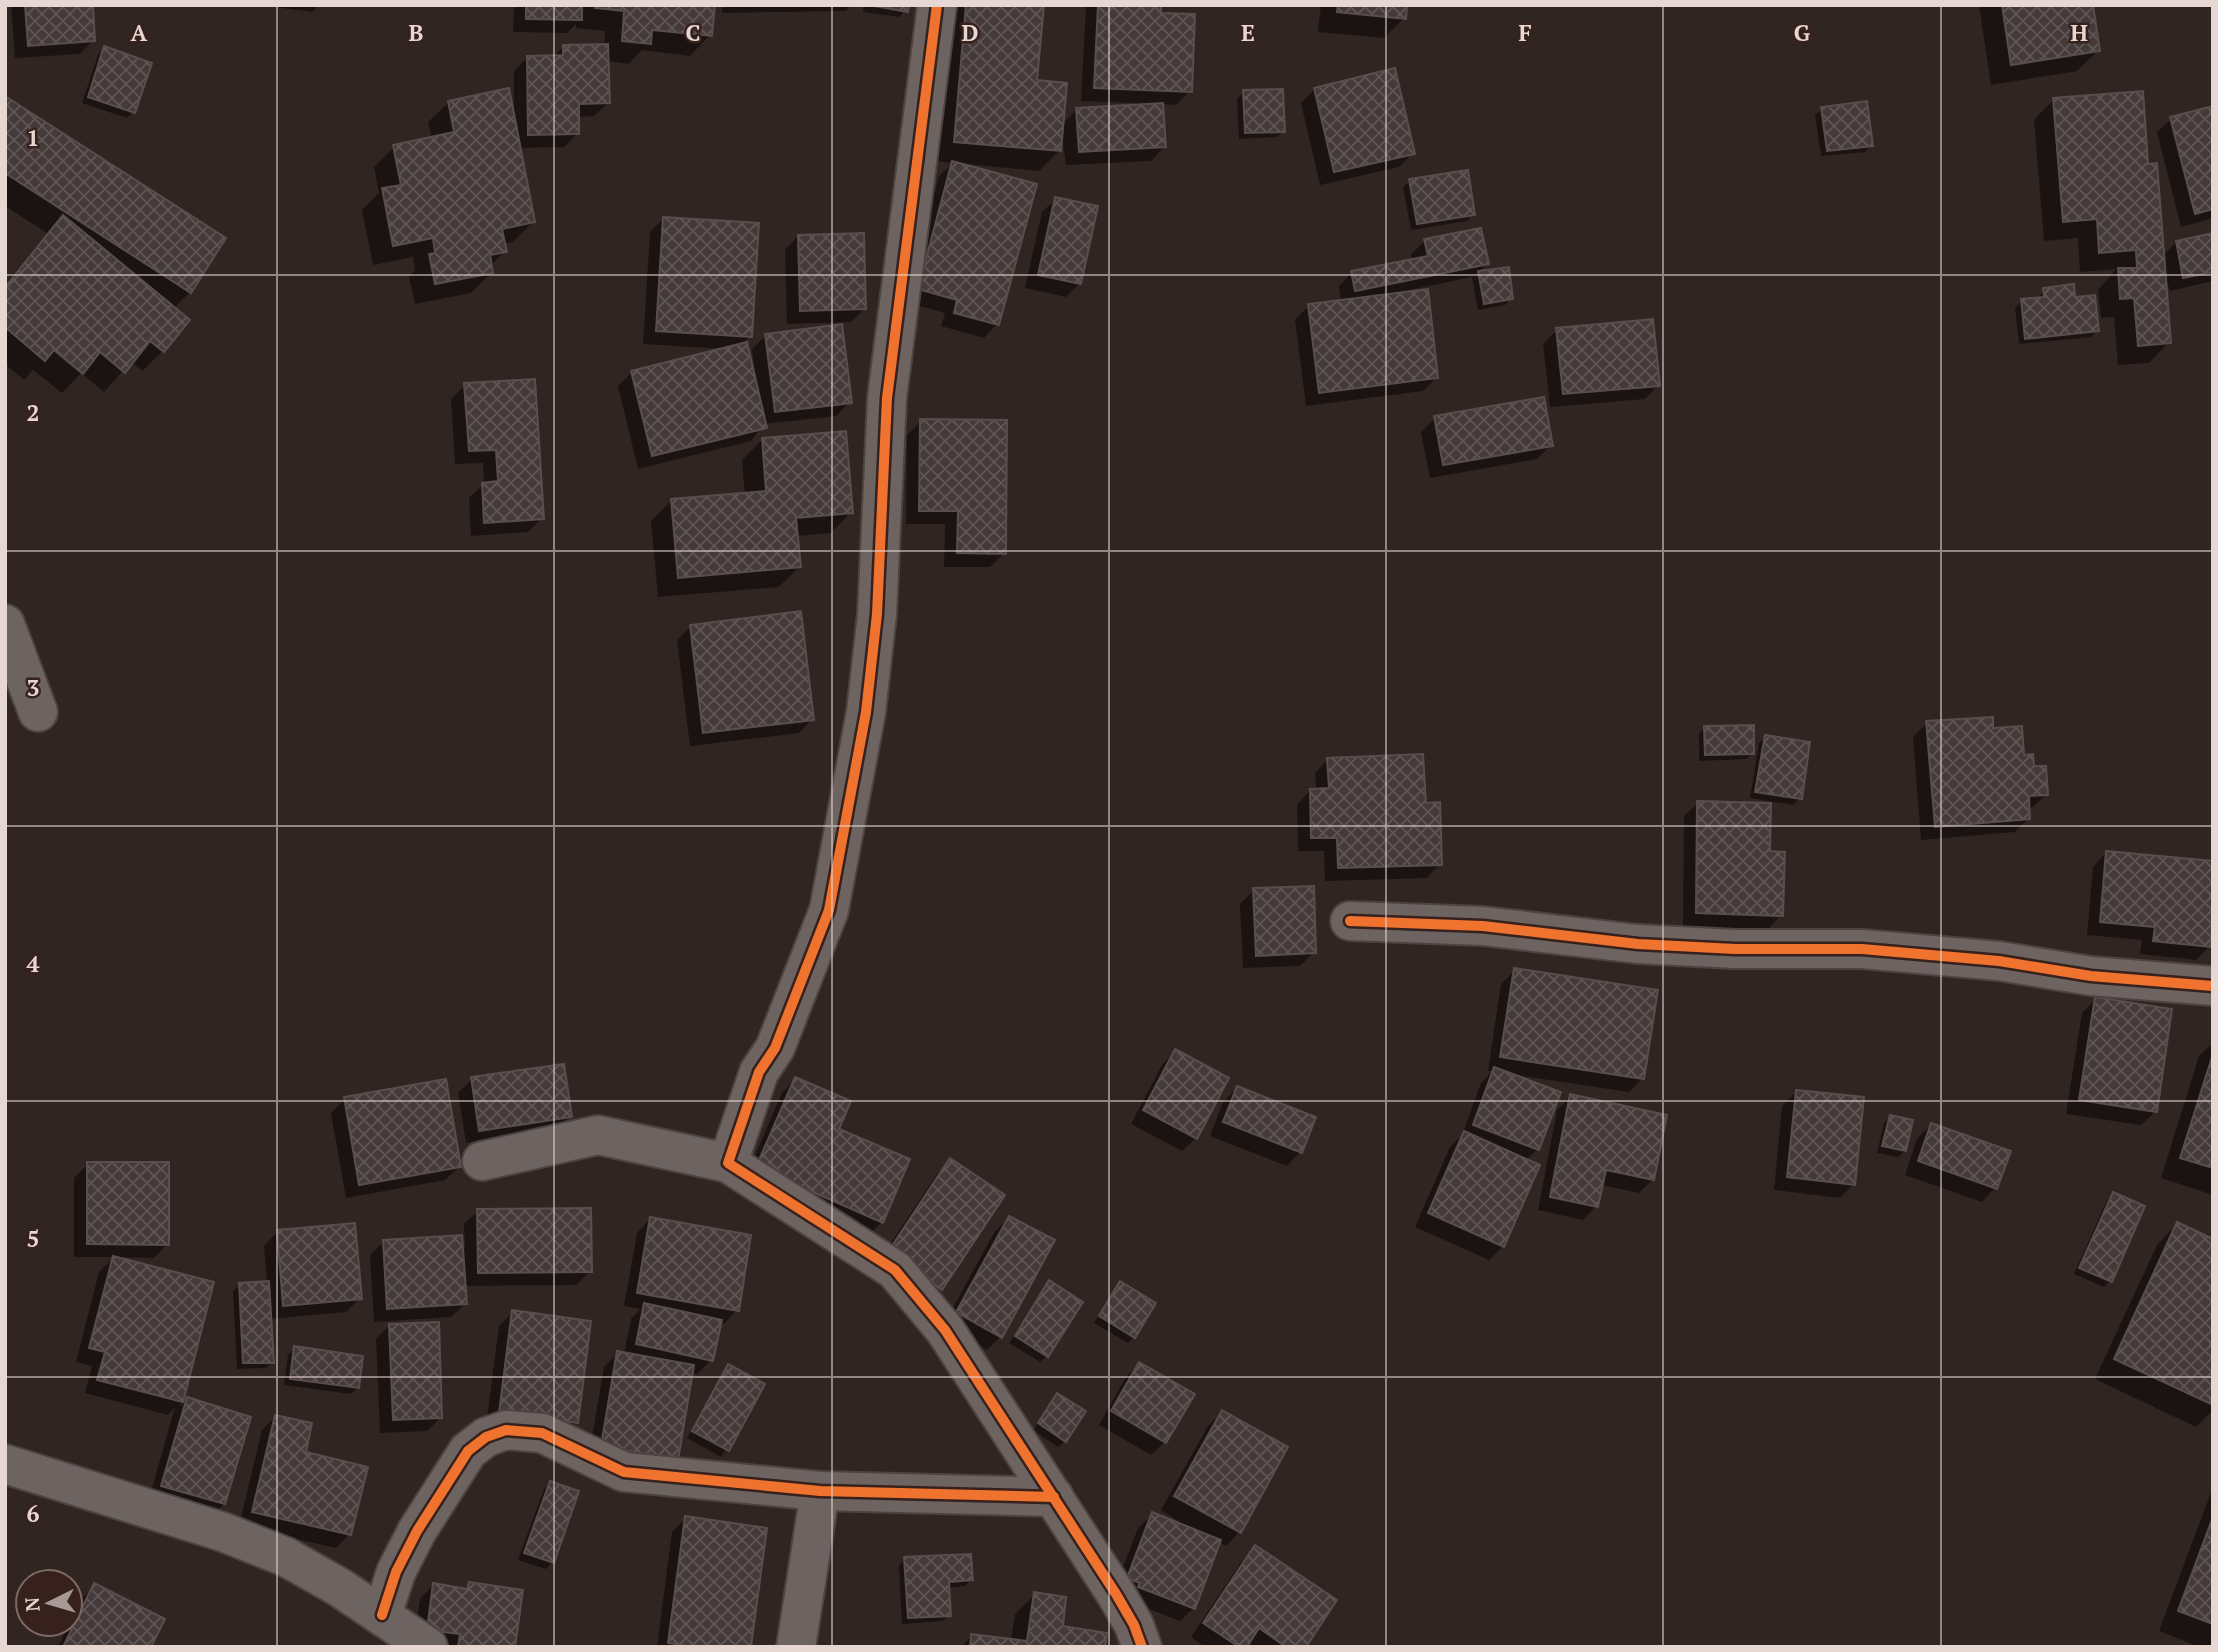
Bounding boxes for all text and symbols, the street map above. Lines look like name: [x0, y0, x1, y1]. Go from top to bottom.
text: A: [131, 17, 148, 48]
text: B: [409, 17, 424, 48]
text: C: [686, 17, 701, 48]
text: D: [962, 17, 979, 48]
text: E: [1241, 17, 1255, 48]
text: F: [1518, 17, 1532, 48]
text: G: [1794, 17, 1811, 48]
text: H: [2070, 17, 2088, 48]
text: 1: [27, 122, 40, 153]
text: 2: [27, 397, 40, 428]
text: 3: [27, 672, 40, 703]
text: 4: [27, 948, 40, 979]
text: 5: [27, 1223, 40, 1254]
text: 6: [27, 1498, 40, 1529]
north arrow: [14, 1568, 84, 1638]
text: N: [18, 1596, 45, 1613]

